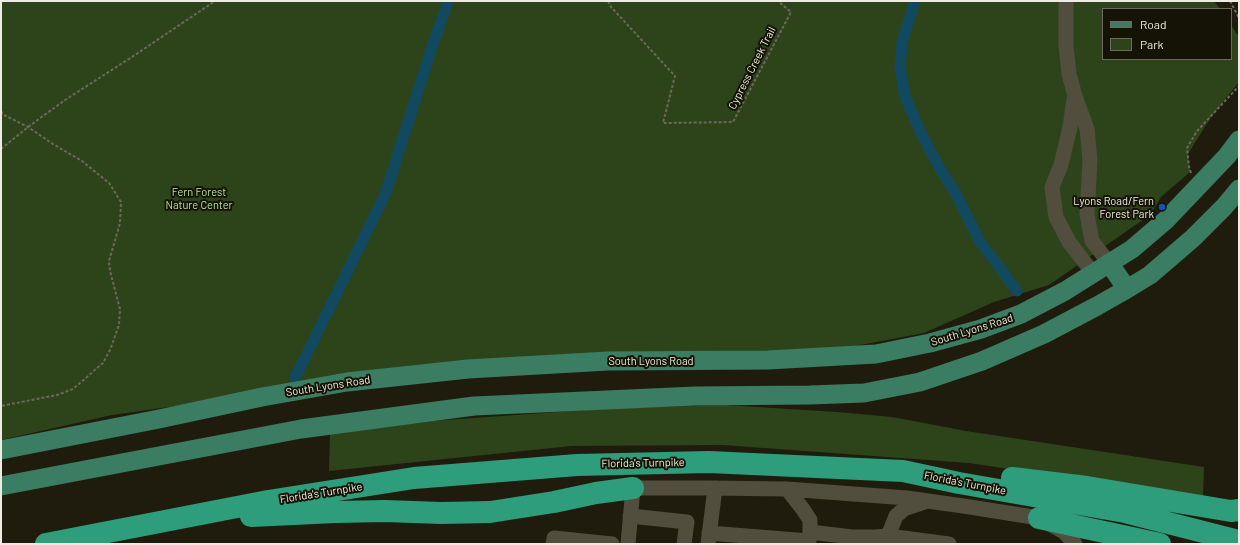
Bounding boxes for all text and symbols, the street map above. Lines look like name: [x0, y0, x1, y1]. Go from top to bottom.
legend: [1102, 8, 1232, 60]
text: Road: [1140, 17, 1167, 31]
street label: Cypress Creek Trail: [726, 25, 778, 111]
text: Park: [1140, 37, 1164, 51]
park label: Fern Forest Nature Center: [165, 185, 233, 211]
place label: Lyons Road/Fern Forest Park: [1073, 194, 1154, 220]
marker: Lyons Road/Fern Forest Park: [1157, 202, 1167, 212]
street label: South Lyons Road: [929, 311, 1015, 349]
street label: South Lyons Road: [608, 354, 694, 368]
street label: South Lyons Road: [285, 373, 371, 399]
street label: Florida's Turnpike: [601, 456, 685, 470]
street label: Florida's Turnpike: [923, 469, 1007, 497]
street label: Florida's Turnpike: [279, 480, 363, 506]

